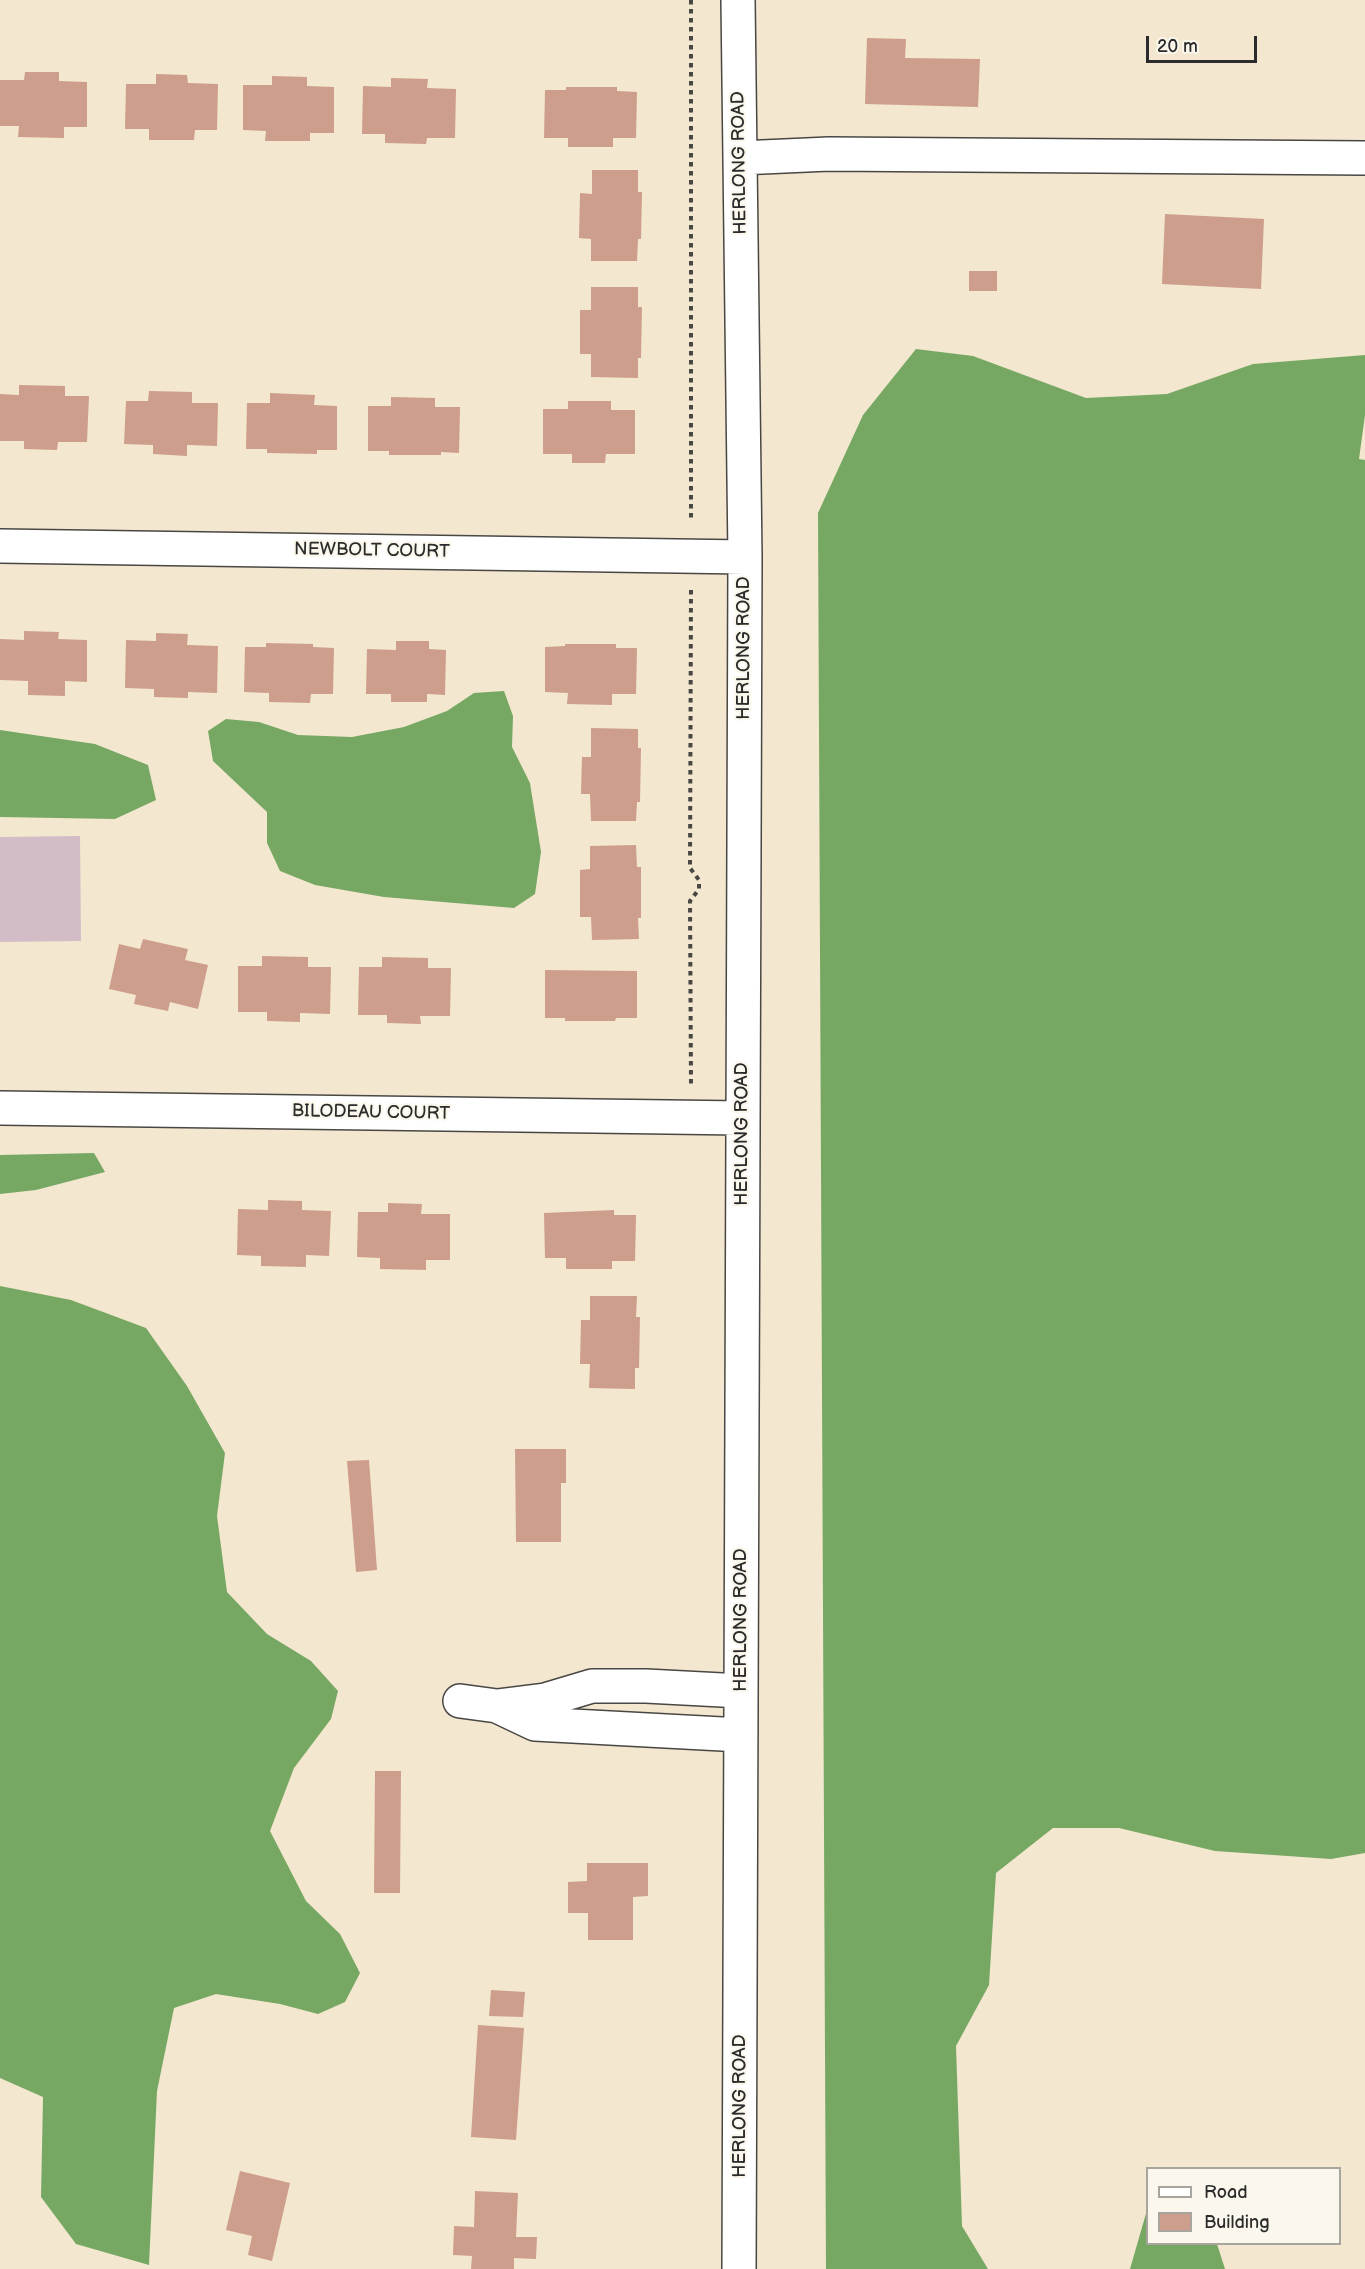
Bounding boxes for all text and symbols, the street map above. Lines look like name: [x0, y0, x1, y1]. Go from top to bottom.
scale bar: [1149, 24, 1260, 62]
text: 20 m: [1157, 36, 1198, 57]
street label: HERLONG ROAD: [728, 91, 752, 235]
street label: NEWBOLT COURT: [294, 539, 450, 563]
street label: HERLONG ROAD: [733, 576, 755, 720]
street label: HERLONG ROAD: [731, 1062, 753, 1206]
street label: BILODEAU COURT: [292, 1101, 450, 1125]
street label: HERLONG ROAD: [730, 1548, 752, 1692]
street label: HERLONG ROAD: [729, 2034, 751, 2178]
legend: [1146, 2167, 1341, 2245]
text: Road: [1204, 2182, 1248, 2203]
text: Building: [1204, 2212, 1270, 2233]

